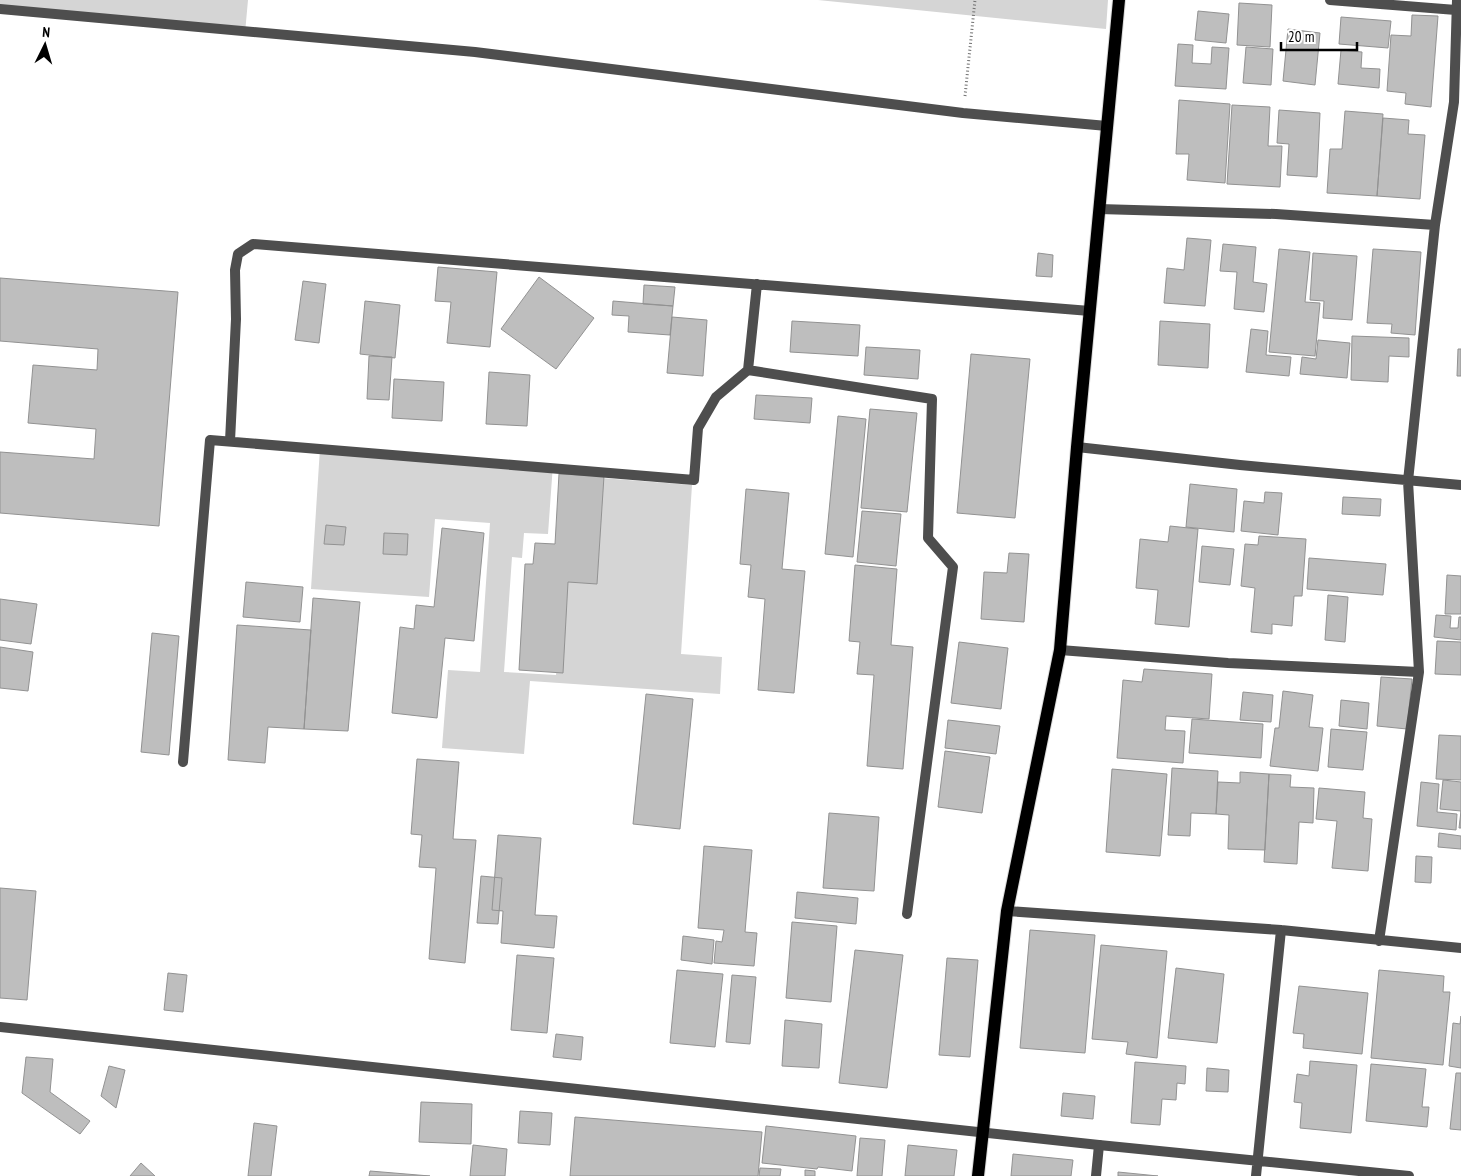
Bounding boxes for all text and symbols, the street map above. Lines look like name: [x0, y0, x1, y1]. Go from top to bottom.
north arrow: [20, 20, 70, 70]
scale bar: [1281, 20, 1357, 52]
text: N: [42, 23, 51, 41]
text: 20 m: [1288, 27, 1314, 46]

